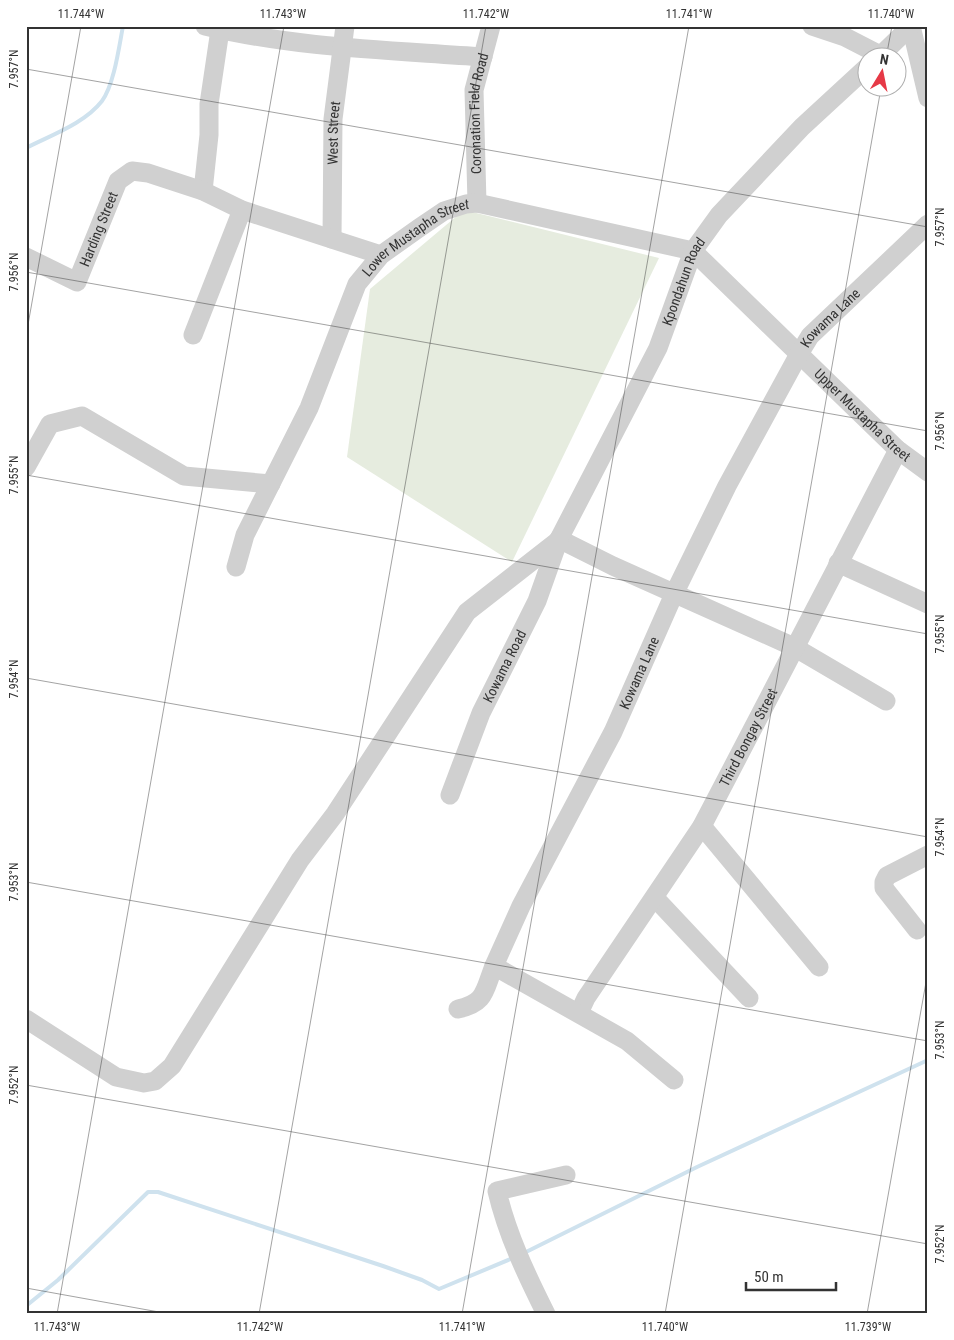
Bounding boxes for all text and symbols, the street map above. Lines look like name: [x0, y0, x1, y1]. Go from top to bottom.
text: 11.744°W: [58, 7, 104, 21]
text: 11.743°W: [260, 7, 306, 21]
text: 11.742°W: [463, 7, 509, 21]
text: 11.741°W: [666, 7, 712, 21]
text: 11.740°W: [868, 7, 914, 21]
north arrow: [856, 48, 906, 98]
text: 7.957°N: [7, 50, 21, 88]
street label: Coronation Field Road: [466, 51, 491, 174]
text: N: [879, 51, 890, 68]
street label: West Street: [325, 100, 343, 165]
street label: Harding Street: [76, 189, 121, 269]
street label: Lower Mustapha Street: [359, 196, 470, 279]
text: 7.957°N: [933, 208, 947, 246]
street label: Kpondahun Road: [659, 234, 708, 328]
text: 7.956°N: [7, 253, 21, 291]
street label: Kowama Lane: [797, 285, 864, 350]
street label: Upper Mustapha Street: [811, 365, 914, 465]
text: 7.956°N: [933, 412, 947, 450]
text: 7.955°N: [7, 456, 21, 494]
text: 7.955°N: [933, 615, 947, 653]
street label: Kowama Road: [480, 627, 529, 705]
street label: Kowama Lane: [616, 634, 662, 712]
text: 7.954°N: [7, 660, 21, 698]
street label: Third Bongay Street: [716, 686, 780, 789]
text: 7.954°N: [933, 818, 947, 856]
text: 7.953°N: [7, 863, 21, 901]
text: 7.953°N: [933, 1021, 947, 1059]
text: 7.952°N: [7, 1066, 21, 1104]
text: 7.952°N: [933, 1225, 947, 1263]
scale bar: [746, 1260, 836, 1292]
text: 50 m: [754, 1268, 784, 1286]
text: 11.743°W: [34, 1320, 80, 1334]
text: 11.742°W: [237, 1320, 283, 1334]
text: 11.741°W: [439, 1320, 485, 1334]
text: 11.740°W: [642, 1320, 688, 1334]
text: 11.739°W: [845, 1320, 891, 1334]

